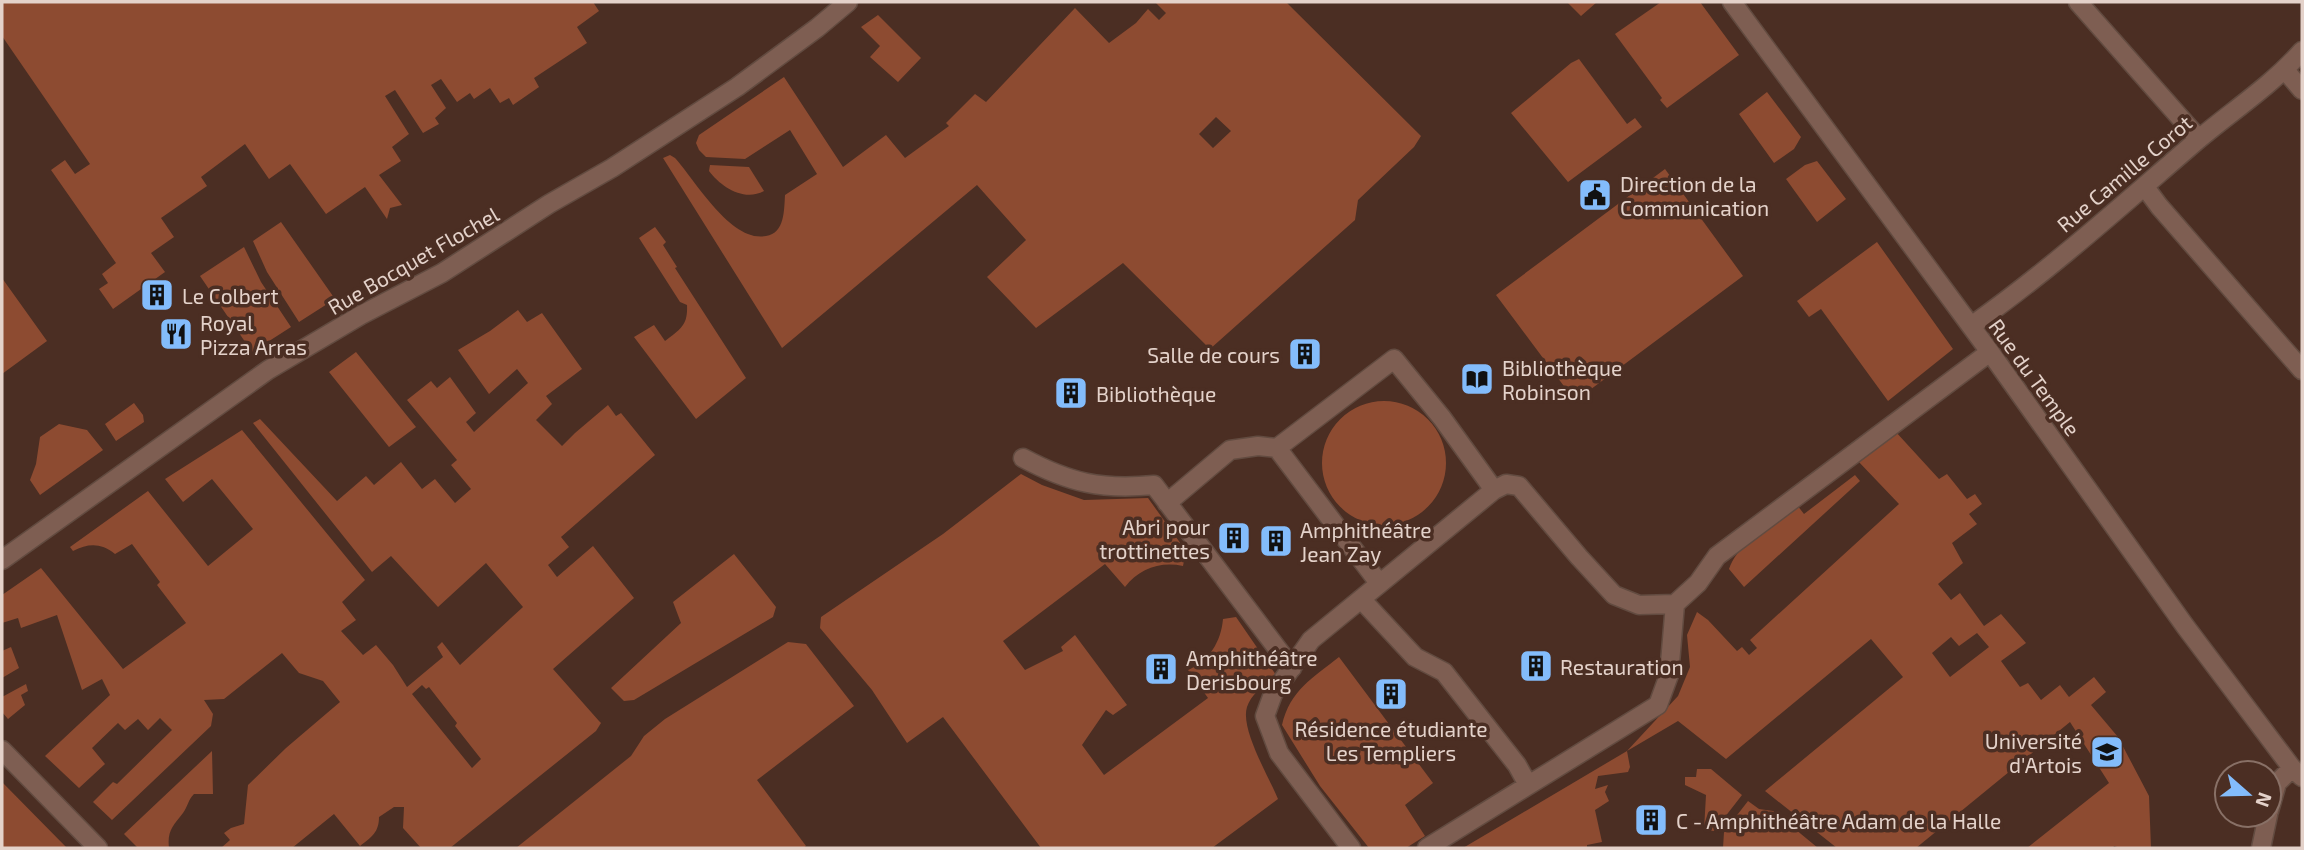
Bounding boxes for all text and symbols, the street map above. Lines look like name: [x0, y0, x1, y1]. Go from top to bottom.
street label: Rue Camille Corot: [2051, 109, 2197, 237]
place label: Direction de la Communication: [1620, 171, 1769, 220]
public building icon: Direction de la Communication: [1576, 176, 1614, 214]
street label: Rue Bocquet Flochel: [323, 200, 504, 319]
building icon: Le Colbert: [138, 276, 176, 314]
place label: Le Colbert: [182, 283, 279, 308]
place label: Royal Pizza Arras: [200, 310, 307, 359]
street label: Rue du Temple: [1984, 314, 2086, 440]
restaurant icon: Royal Pizza Arras: [157, 315, 195, 353]
building icon: Salle de cours: [1286, 335, 1324, 373]
place label: Salle de cours: [1147, 342, 1280, 367]
place label: Bibliothèque Robinson: [1502, 355, 1622, 404]
library icon: Bibliothèque Robinson: [1458, 360, 1496, 398]
building icon: Bibliothèque: [1052, 374, 1090, 412]
place label: Bibliothèque: [1096, 381, 1216, 406]
place label: Abri pour trottinettes: [1099, 514, 1211, 563]
place label: Amphithéâtre Jean Zay: [1300, 517, 1431, 566]
building icon: Abri pour trottinettes: [1215, 519, 1253, 557]
building icon: Amphithéâtre Jean Zay: [1257, 522, 1295, 560]
place label: Amphithéâtre Derisbourg: [1186, 645, 1317, 694]
building icon: Restauration: [1517, 647, 1555, 685]
building icon: Amphithéâtre Derisbourg: [1142, 650, 1180, 688]
place label: Restauration: [1560, 654, 1684, 679]
building icon: Résidence étudiante Les Templiers: [1372, 675, 1410, 713]
place label: Résidence étudiante Les Templiers: [1294, 716, 1488, 765]
place label: Université d'Artois: [1985, 728, 2082, 777]
school or university icon: Université d'Artois: [2088, 733, 2126, 771]
north arrow: [2213, 759, 2283, 829]
text: N: [2251, 790, 2278, 810]
building icon: C - Amphithéâtre Adam de la Halle: [1632, 801, 1670, 839]
place label: C - Amphithéâtre Adam de la Halle: [1676, 808, 2001, 833]

